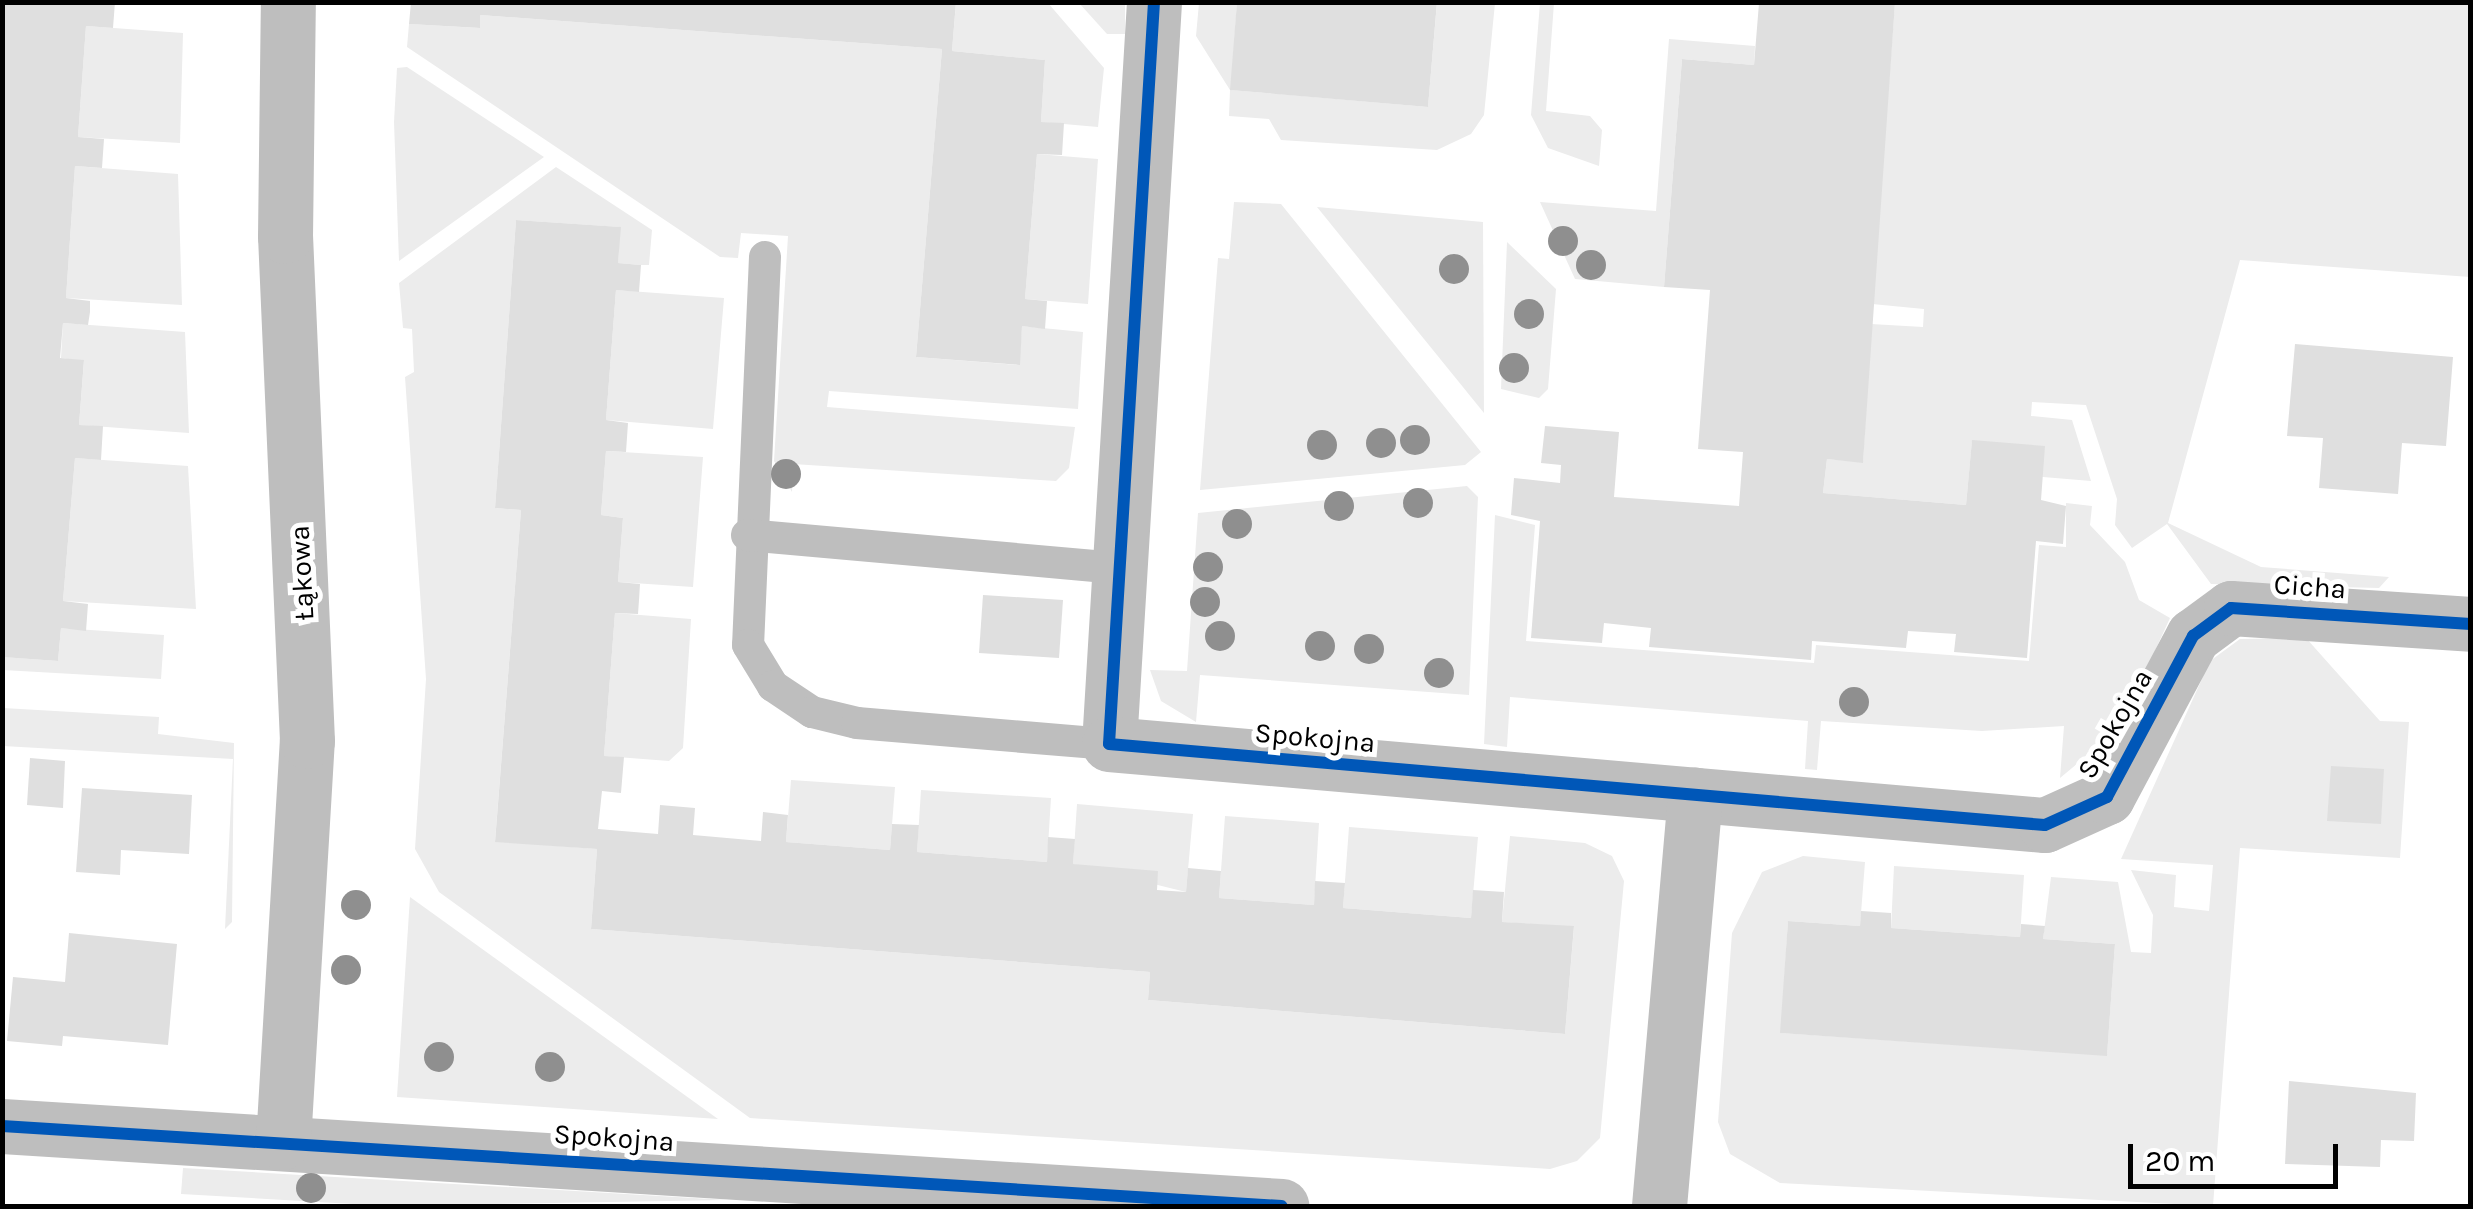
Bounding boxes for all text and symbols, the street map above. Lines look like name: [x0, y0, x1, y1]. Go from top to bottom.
street label: Łąkowa: [283, 525, 321, 621]
street label: Cicha: [2273, 568, 2347, 606]
street label: Spokojna: [2070, 663, 2160, 785]
street label: Spokojna: [1253, 716, 1377, 760]
street label: Spokojna: [553, 1117, 675, 1159]
scale bar: [2133, 1124, 2343, 1186]
text: 20 m: [2145, 1143, 2215, 1179]

